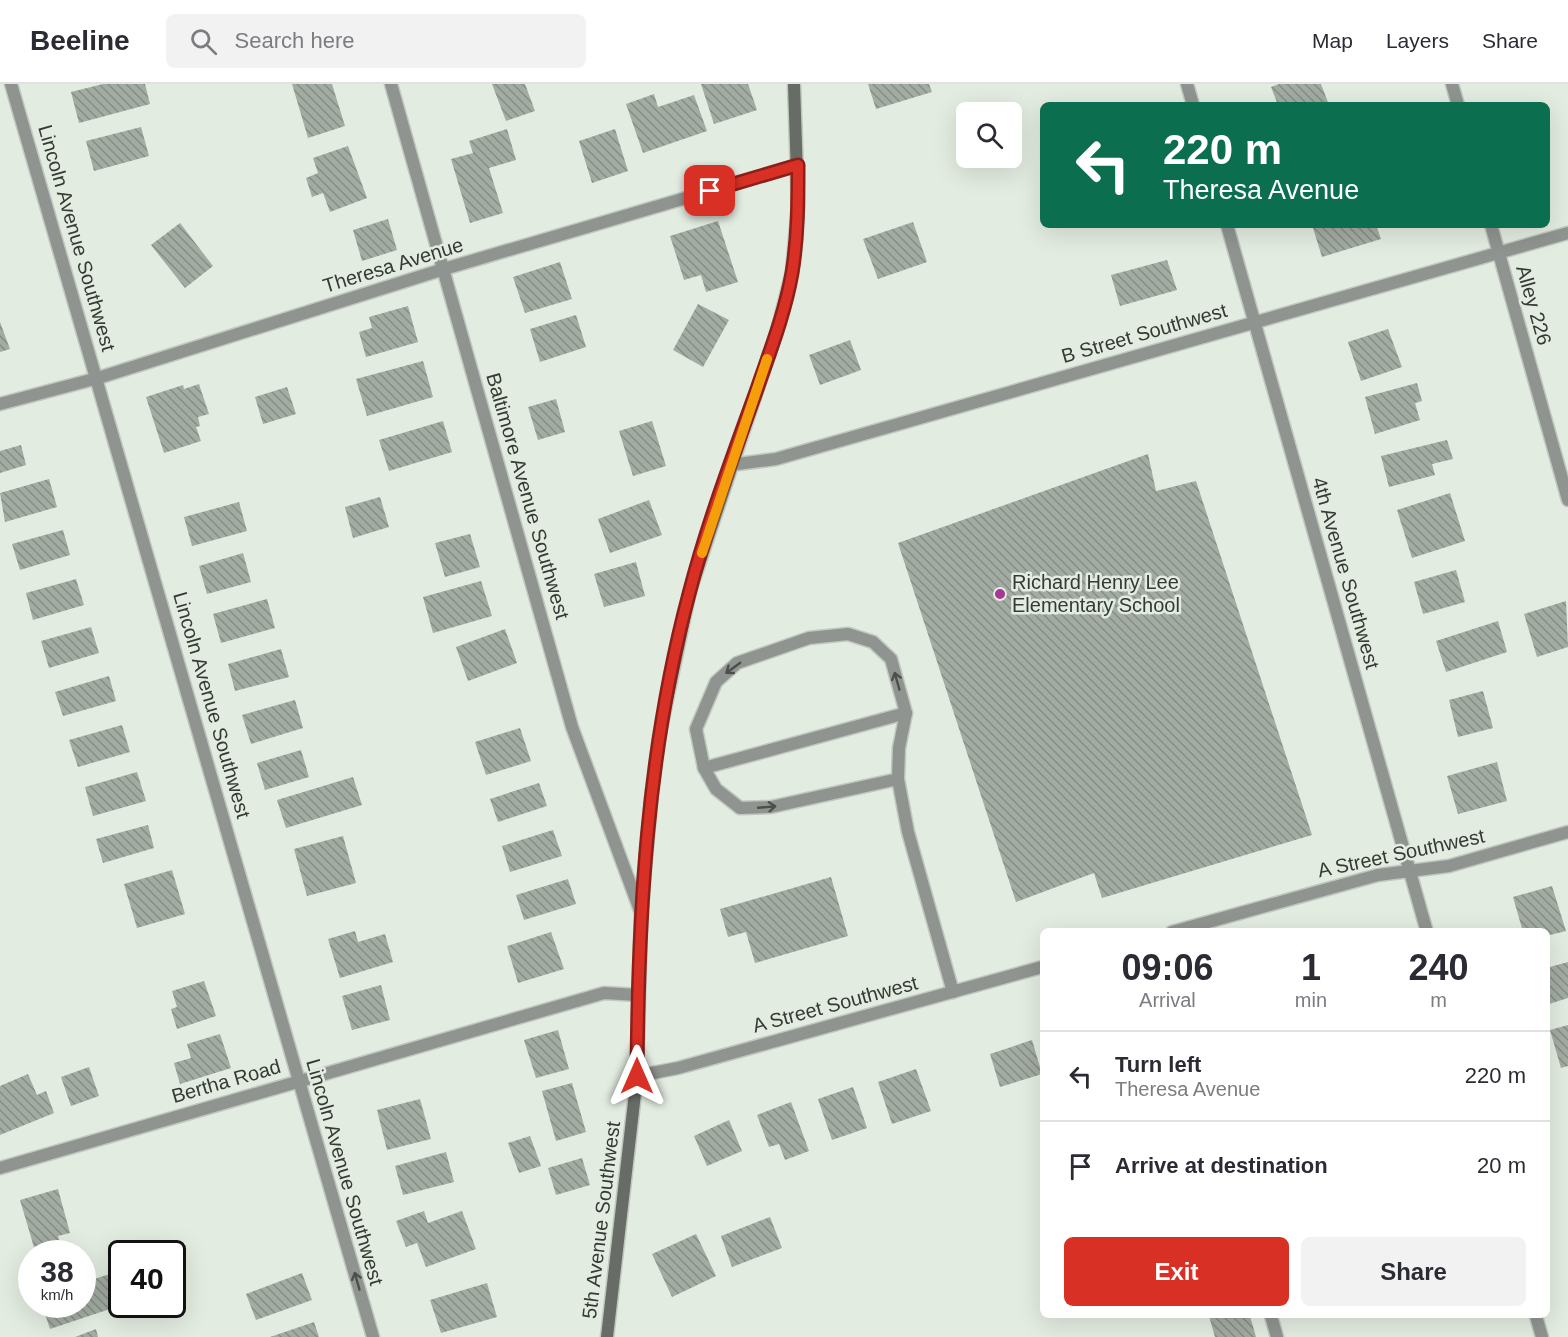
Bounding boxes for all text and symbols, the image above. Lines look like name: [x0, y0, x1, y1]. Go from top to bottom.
search box: [166, 14, 586, 68]
text: Beeline: [30, 25, 130, 56]
icon: search: [187, 25, 220, 58]
text: Search here: [235, 28, 354, 53]
text: Map: [1312, 29, 1353, 52]
text: Layers: [1386, 29, 1449, 52]
text: Share: [1482, 29, 1538, 52]
map controls: [956, 102, 1022, 168]
button: search: [956, 102, 1022, 168]
street label: Lincoln Avenue Southwest: [34, 122, 120, 354]
icon: left: [1064, 126, 1142, 204]
text: 220 m: [1163, 126, 1282, 173]
pin: [684, 165, 735, 216]
icon: arrive: [693, 174, 726, 207]
text: Theresa Avenue: [1163, 175, 1359, 205]
street label: Theresa Avenue: [320, 233, 466, 297]
street label: Alley 226: [1512, 262, 1556, 348]
street label: B Street Southwest: [1059, 299, 1230, 367]
street label: Baltimore Avenue Southwest: [482, 370, 574, 622]
street label: 4th Avenue Southwest: [1308, 474, 1384, 672]
place label: Richard Henry Lee Elementary School: [1012, 571, 1180, 616]
marker: Richard Henry Lee Elementary School: [993, 587, 1007, 601]
street label: Lincoln Avenue Southwest: [169, 589, 255, 821]
one-way arrow: [725, 661, 741, 674]
one-way arrow: [891, 672, 902, 691]
one-way arrow: [756, 801, 776, 812]
street label: A Street Southwest: [1316, 824, 1487, 881]
text: 09:06: [1121, 947, 1213, 988]
text: 1: [1301, 947, 1321, 988]
text: 240: [1408, 947, 1469, 988]
street label: A Street Southwest: [750, 971, 920, 1037]
text: Arrival: [1139, 989, 1196, 1011]
text: min: [1295, 989, 1327, 1011]
text: m: [1430, 989, 1447, 1011]
position arrow: [605, 1044, 669, 1108]
text: Turn left: [1115, 1052, 1201, 1077]
street label: Bertha Road: [169, 1055, 283, 1107]
street label: Lincoln Avenue Southwest: [302, 1056, 388, 1288]
icon: left: [1064, 1060, 1097, 1093]
text: 220 m: [1465, 1063, 1526, 1088]
text: Theresa Avenue: [1115, 1078, 1260, 1100]
street label: 5th Avenue Southwest: [578, 1120, 624, 1320]
icon: arrive: [1064, 1150, 1097, 1183]
text: Arrive at destination: [1115, 1153, 1328, 1178]
text: 20 m: [1477, 1153, 1526, 1178]
button: Exit: [1064, 1237, 1289, 1306]
button: Share: [1301, 1237, 1526, 1306]
speed limit sign: 40: [108, 1240, 186, 1318]
text: 38: [40, 1255, 74, 1288]
one-way arrow: [351, 1272, 362, 1291]
text: km/h: [41, 1286, 73, 1303]

